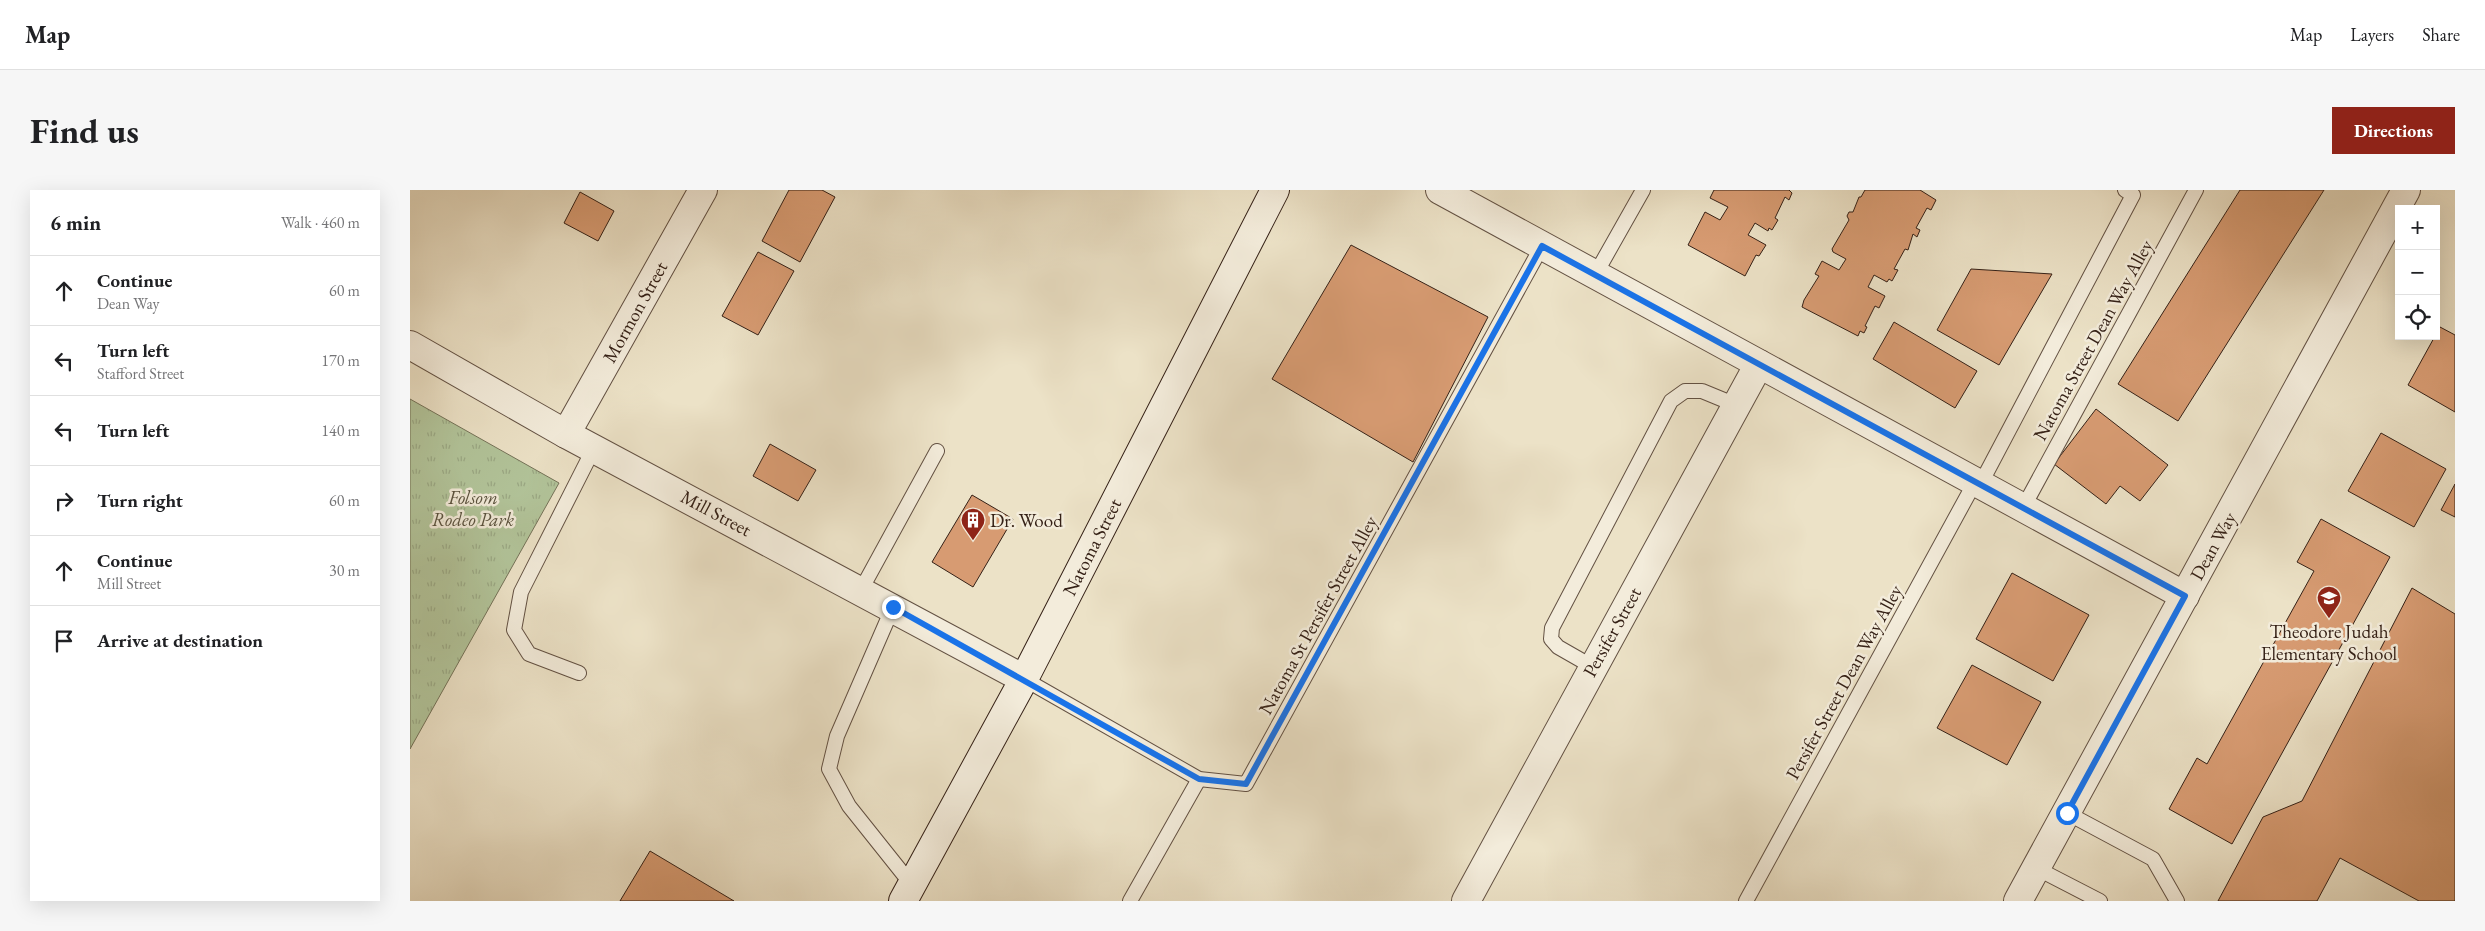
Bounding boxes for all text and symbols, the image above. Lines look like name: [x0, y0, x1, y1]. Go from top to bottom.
text: Map: [25, 19, 70, 50]
text: Map: [2290, 23, 2322, 46]
text: Layers: [2350, 23, 2394, 46]
text: Share: [2422, 23, 2460, 46]
button: Directions: [2332, 107, 2455, 154]
text: Find us: [30, 108, 139, 153]
map controls: [2395, 205, 2440, 340]
button: +: [2395, 205, 2440, 250]
text: 6 min: [50, 209, 101, 236]
text: Walk · 460 m: [281, 212, 360, 233]
street label: Natoma Street Dean Way Alley: [2027, 235, 2159, 445]
button: −: [2395, 250, 2440, 295]
street label: Mormon Street: [597, 257, 673, 367]
text: Continue: [97, 268, 172, 293]
icon: ahead: [50, 277, 78, 305]
text: 60 m: [329, 280, 360, 301]
text: Dean Way: [97, 293, 160, 314]
button: locate: [2395, 295, 2440, 340]
text: Turn left: [97, 338, 169, 363]
icon: left: [50, 347, 78, 375]
text: 170 m: [321, 350, 360, 371]
text: Stafford Street: [97, 363, 184, 384]
icon: left: [50, 417, 78, 445]
text: Turn left: [97, 418, 169, 443]
text: 140 m: [321, 420, 360, 441]
street label: Mill Street: [676, 484, 756, 542]
park label: Folsom Rodeo Park: [432, 485, 514, 532]
icon: right: [50, 487, 78, 515]
text: Turn right: [97, 488, 183, 513]
text: 60 m: [329, 490, 360, 511]
street label: Natoma Street: [1057, 494, 1127, 600]
building icon: Dr. Wood: [960, 507, 986, 541]
street label: Dean Way: [2184, 507, 2242, 585]
place label: Dr. Wood: [990, 508, 1063, 533]
street label: Natoma St Persifer Street Alley: [1253, 511, 1383, 719]
text: Continue: [97, 548, 172, 573]
icon: ahead: [50, 557, 78, 585]
text: 30 m: [329, 560, 360, 581]
text: Mill Street: [97, 573, 161, 594]
street label: Persifer Street Dean Way Alley: [1780, 580, 1908, 784]
street label: Persifer Street: [1577, 583, 1647, 681]
school or university icon: Theodore Judah Elementary School: [2316, 585, 2342, 619]
route end: [882, 596, 905, 619]
place label: Theodore Judah Elementary School: [2261, 619, 2398, 666]
icon: arrive: [50, 627, 78, 655]
text: Arrive at destination: [97, 628, 263, 653]
route start: [2056, 802, 2079, 825]

